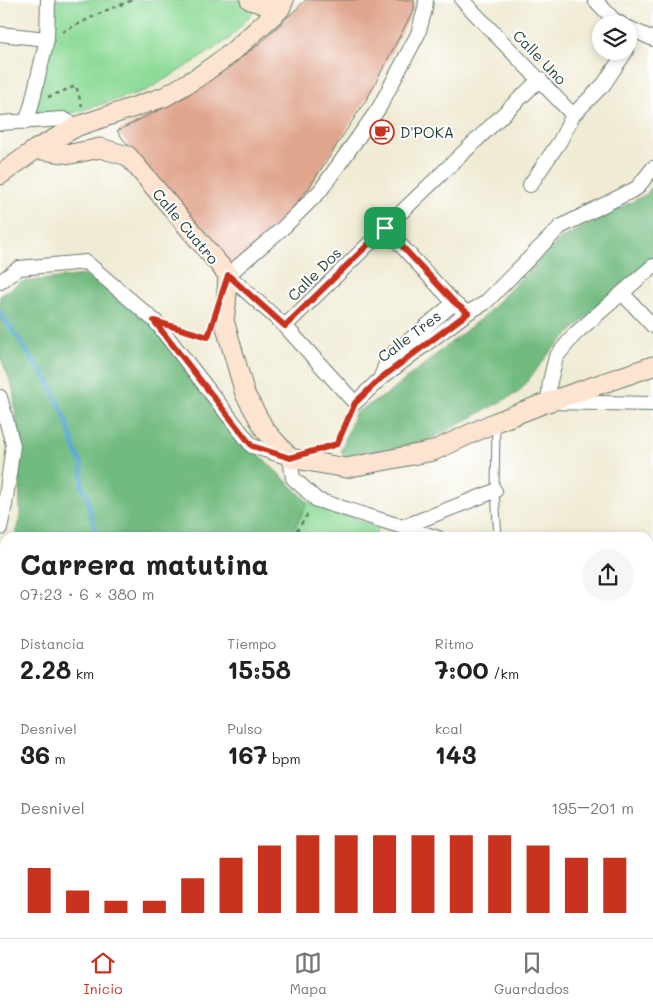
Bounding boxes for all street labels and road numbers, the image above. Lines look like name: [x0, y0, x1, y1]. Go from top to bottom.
street label: Calle Uno: [509, 25, 571, 89]
street label: Calle Cuatro: [148, 184, 224, 268]
street label: Calle Dos: [283, 243, 345, 305]
street label: Calle Tres: [373, 306, 445, 366]

